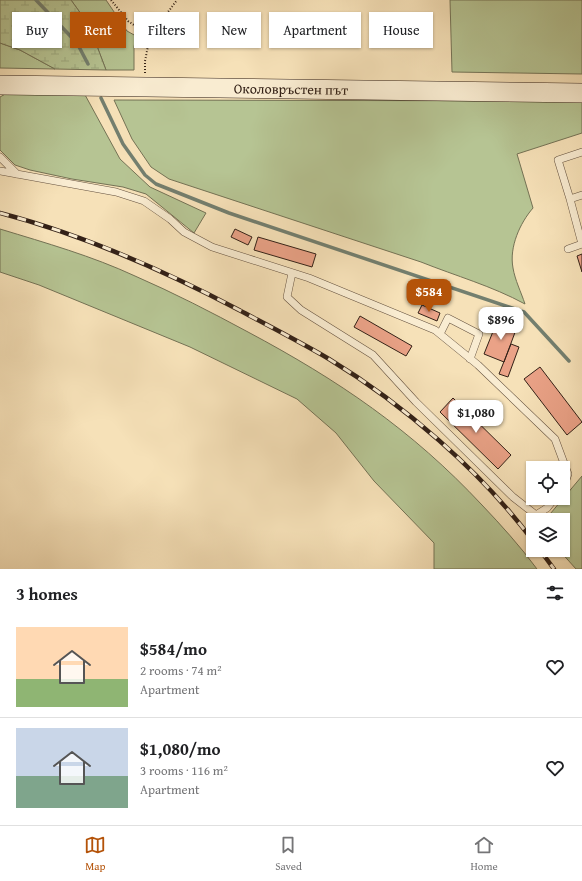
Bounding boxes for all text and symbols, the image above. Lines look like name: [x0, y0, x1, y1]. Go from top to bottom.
chip: Buy: [12, 12, 62, 48]
chip: Rent: [70, 12, 126, 48]
chip: Filters: [134, 12, 199, 48]
chip: New: [207, 12, 261, 48]
chip: Apartment: [269, 12, 361, 48]
chip: House: [369, 12, 433, 48]
street label: Околовръстен път: [234, 78, 348, 100]
pin: $584: [405, 279, 453, 313]
text: $584: [416, 282, 442, 301]
pin: $896: [477, 307, 525, 341]
text: $896: [488, 310, 514, 329]
pin: $1,080: [443, 400, 509, 434]
text: $1,080: [457, 403, 495, 422]
map controls: [526, 461, 570, 557]
button: locate: [526, 461, 570, 505]
button: layers: [526, 513, 570, 557]
text: 3 homes: [16, 581, 78, 606]
icon: filters: [544, 582, 566, 604]
text: $584/mo: [140, 636, 207, 661]
icon: home: [48, 643, 96, 691]
icon: heart: [544, 656, 566, 678]
text: 2 rooms · 74 m²: [140, 661, 222, 680]
text: Apartment: [140, 680, 200, 699]
text: $1,080/mo: [140, 736, 221, 761]
icon: home: [48, 744, 96, 792]
icon: heart: [544, 757, 566, 779]
text: 3 rooms · 116 m²: [140, 761, 228, 780]
text: Apartment: [140, 780, 200, 799]
tab: Map: [84, 834, 106, 874]
tab: Saved: [275, 834, 302, 874]
tab: Home: [471, 834, 498, 874]

